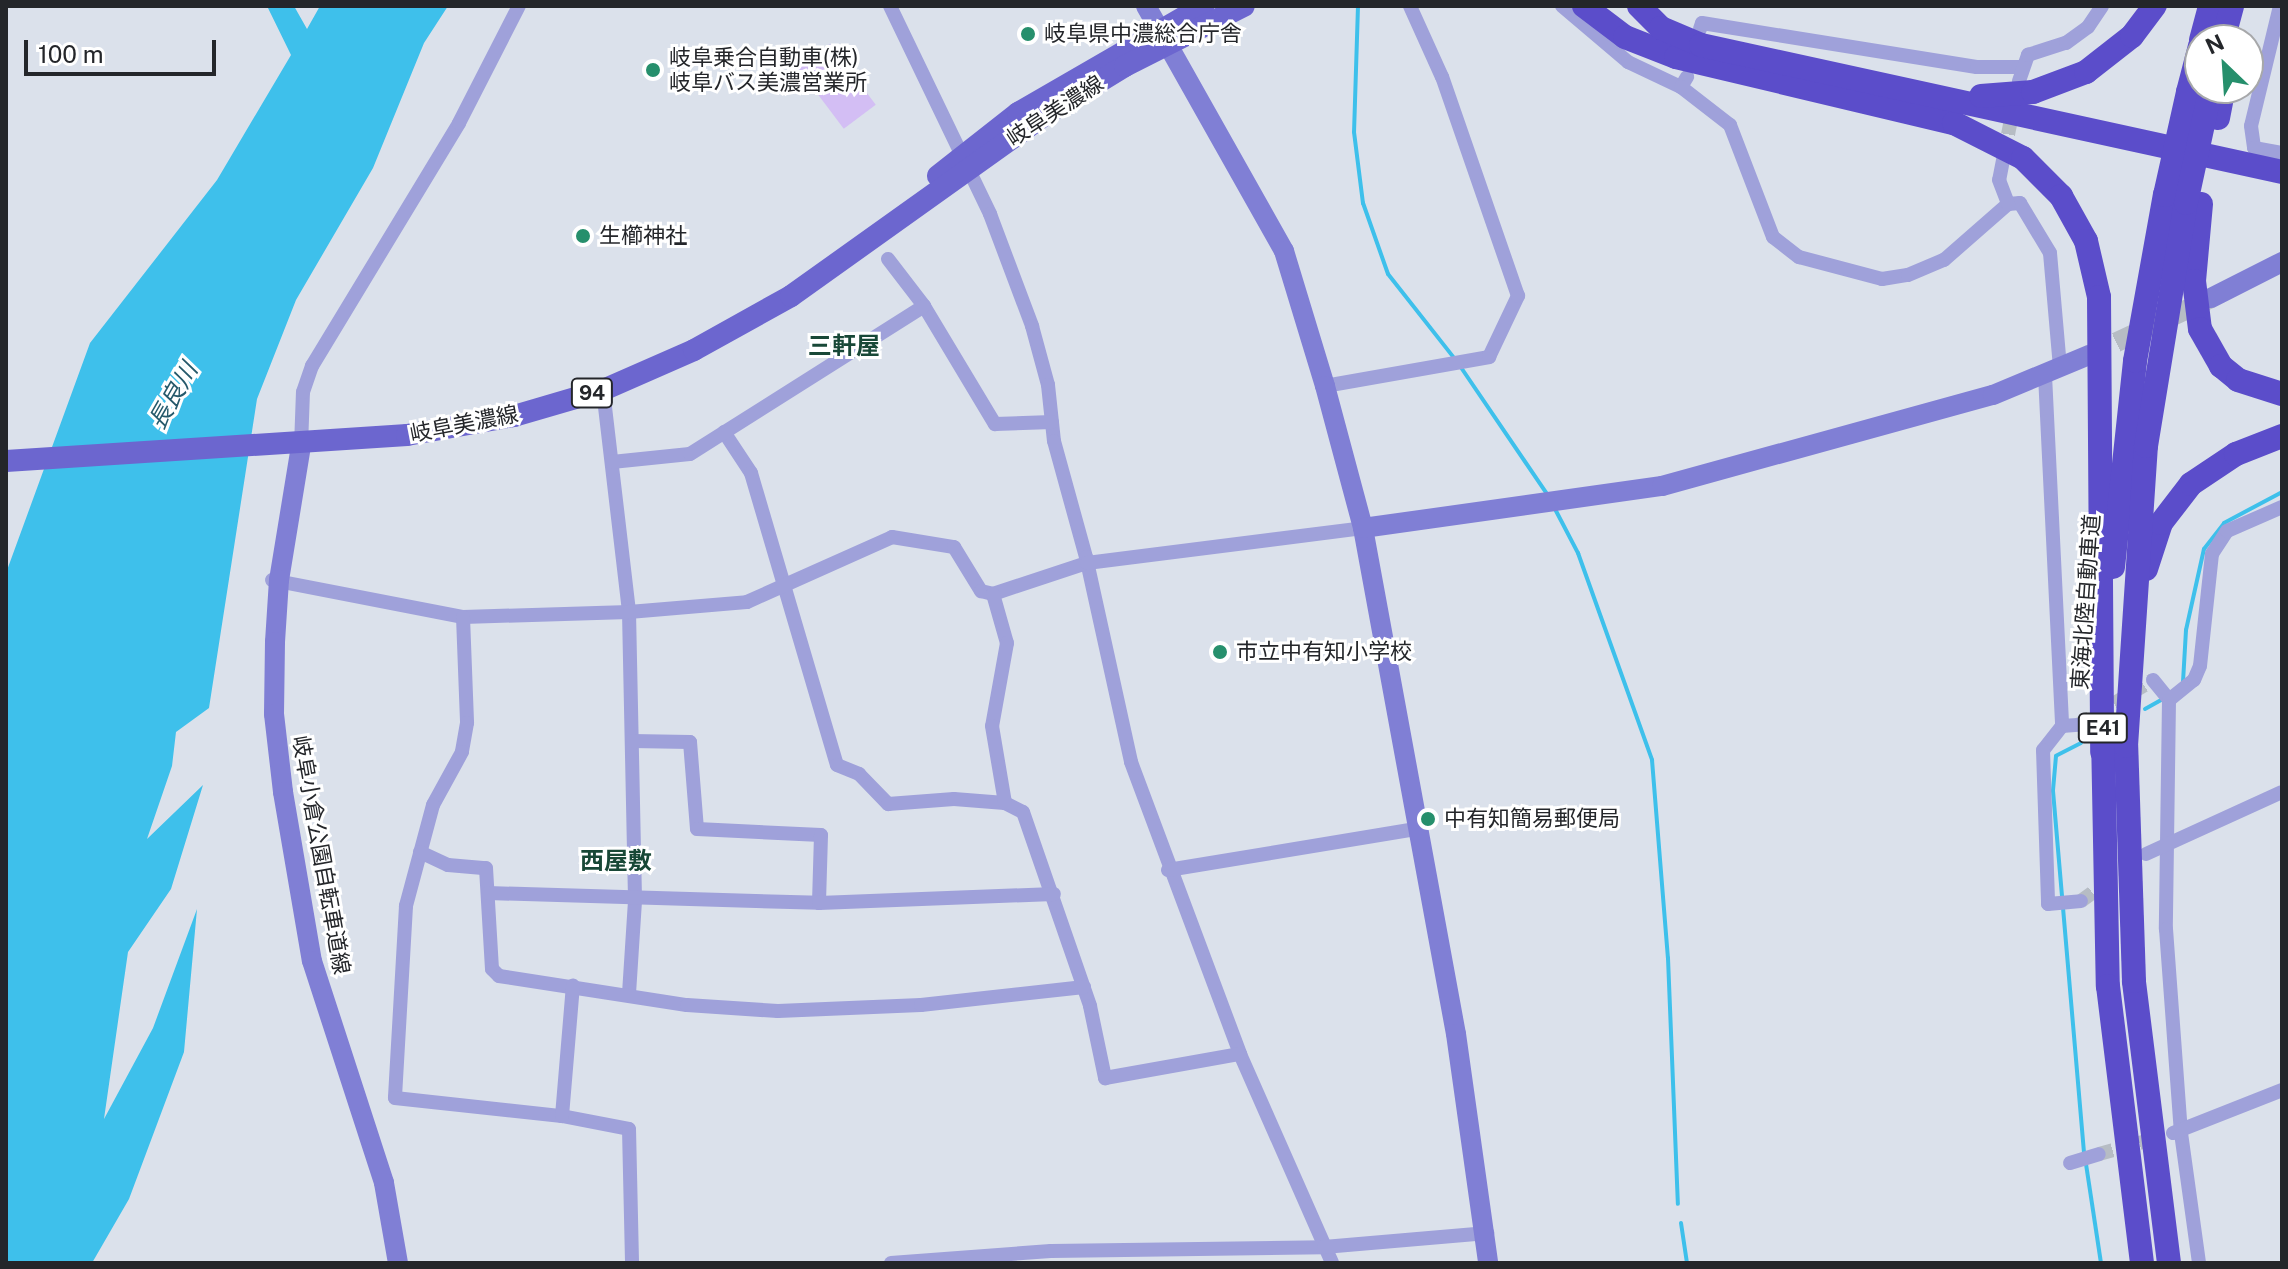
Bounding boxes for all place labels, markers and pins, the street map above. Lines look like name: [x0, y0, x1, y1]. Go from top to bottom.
place label: 岐阜県中濃総合庁舎: [1044, 21, 1242, 47]
marker: 岐阜県中濃総合庁舎: [1019, 25, 1037, 43]
place label: 岐阜乗合自動車(株) 岐阜バス美濃営業所: [669, 44, 867, 96]
marker: 岐阜乗合自動車(株) 岐阜バス美濃営業所: [644, 61, 662, 79]
place label: 生櫛神社: [599, 223, 687, 249]
marker: 生櫛神社: [574, 227, 592, 245]
place label: 市立中有知小学校: [1236, 639, 1412, 665]
marker: 市立中有知小学校: [1211, 643, 1229, 661]
place label: 中有知簡易郵便局: [1444, 806, 1620, 832]
marker: 中有知簡易郵便局: [1419, 810, 1437, 828]

